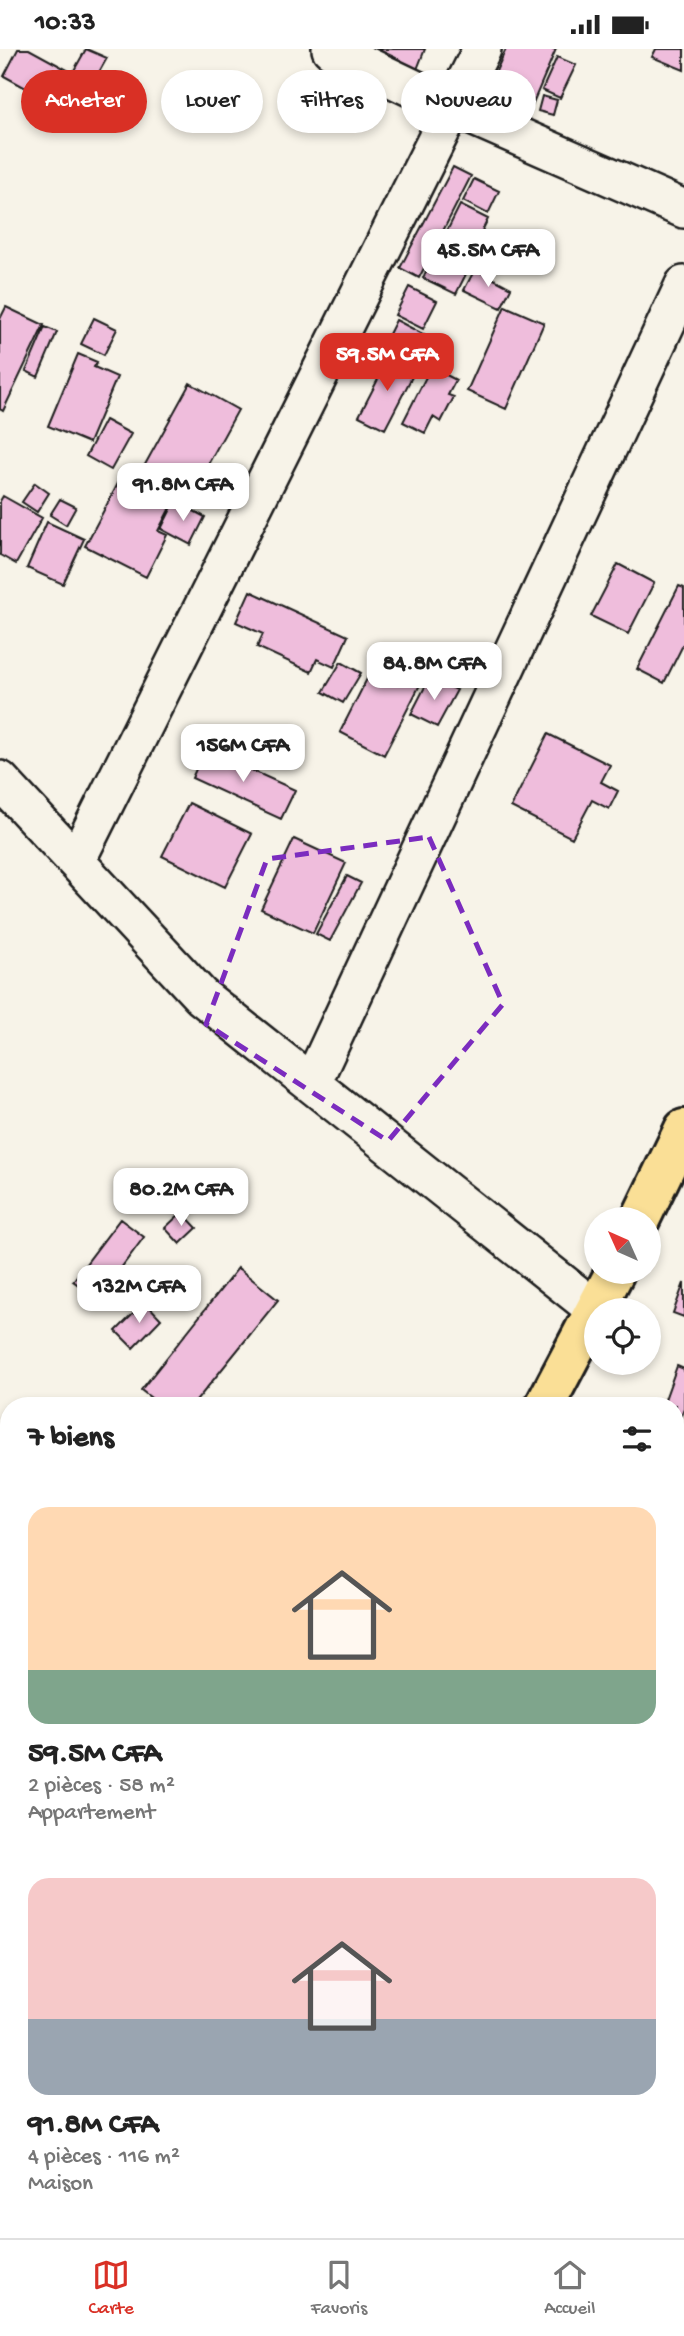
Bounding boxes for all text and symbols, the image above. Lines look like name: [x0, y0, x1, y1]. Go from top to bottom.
text: 10:33: [35, 9, 95, 40]
chip: Acheter: [21, 70, 147, 133]
chip: Louer: [161, 70, 263, 133]
chip: Filtres: [277, 70, 387, 133]
chip: Nouveau: [401, 70, 536, 133]
pin: 45.5M CFA: [408, 229, 568, 289]
text: 45.5M CFA: [437, 238, 539, 265]
pin: 59.5M CFA: [307, 333, 467, 393]
text: 59.5M CFA: [336, 342, 438, 369]
pin: 91.8M CFA: [103, 463, 263, 523]
text: 91.8M CFA: [133, 472, 233, 499]
pin: 84.8M CFA: [354, 643, 514, 702]
text: 84.8M CFA: [383, 651, 485, 678]
pin: 156M CFA: [171, 725, 315, 784]
text: 156M CFA: [197, 733, 289, 760]
pin: 80.2M CFA: [101, 1169, 261, 1228]
text: 80.2M CFA: [129, 1177, 233, 1204]
north arrow: [584, 1207, 662, 1285]
map controls: [584, 1207, 661, 1375]
pin: 132M CFA: [67, 1265, 211, 1325]
text: 132M CFA: [93, 1274, 185, 1301]
button: locate: [584, 1298, 661, 1375]
icon: filters: [618, 1420, 656, 1458]
text: 7 biens: [28, 1422, 114, 1457]
icon: home: [279, 1552, 405, 1678]
text: 59.5M CFA: [28, 1738, 161, 1773]
text: 2 pièces · 58 m²: [28, 1773, 175, 1800]
text: Appartement: [28, 1800, 155, 1827]
icon: home: [279, 1923, 405, 2049]
text: 91.8M CFA: [28, 2109, 158, 2144]
text: 4 pièces · 116 m²: [28, 2144, 180, 2171]
text: Maison: [28, 2171, 93, 2198]
tab: Carte: [89, 2256, 134, 2321]
tab: Favoris: [311, 2256, 367, 2321]
tab: Accueil: [544, 2256, 595, 2321]

